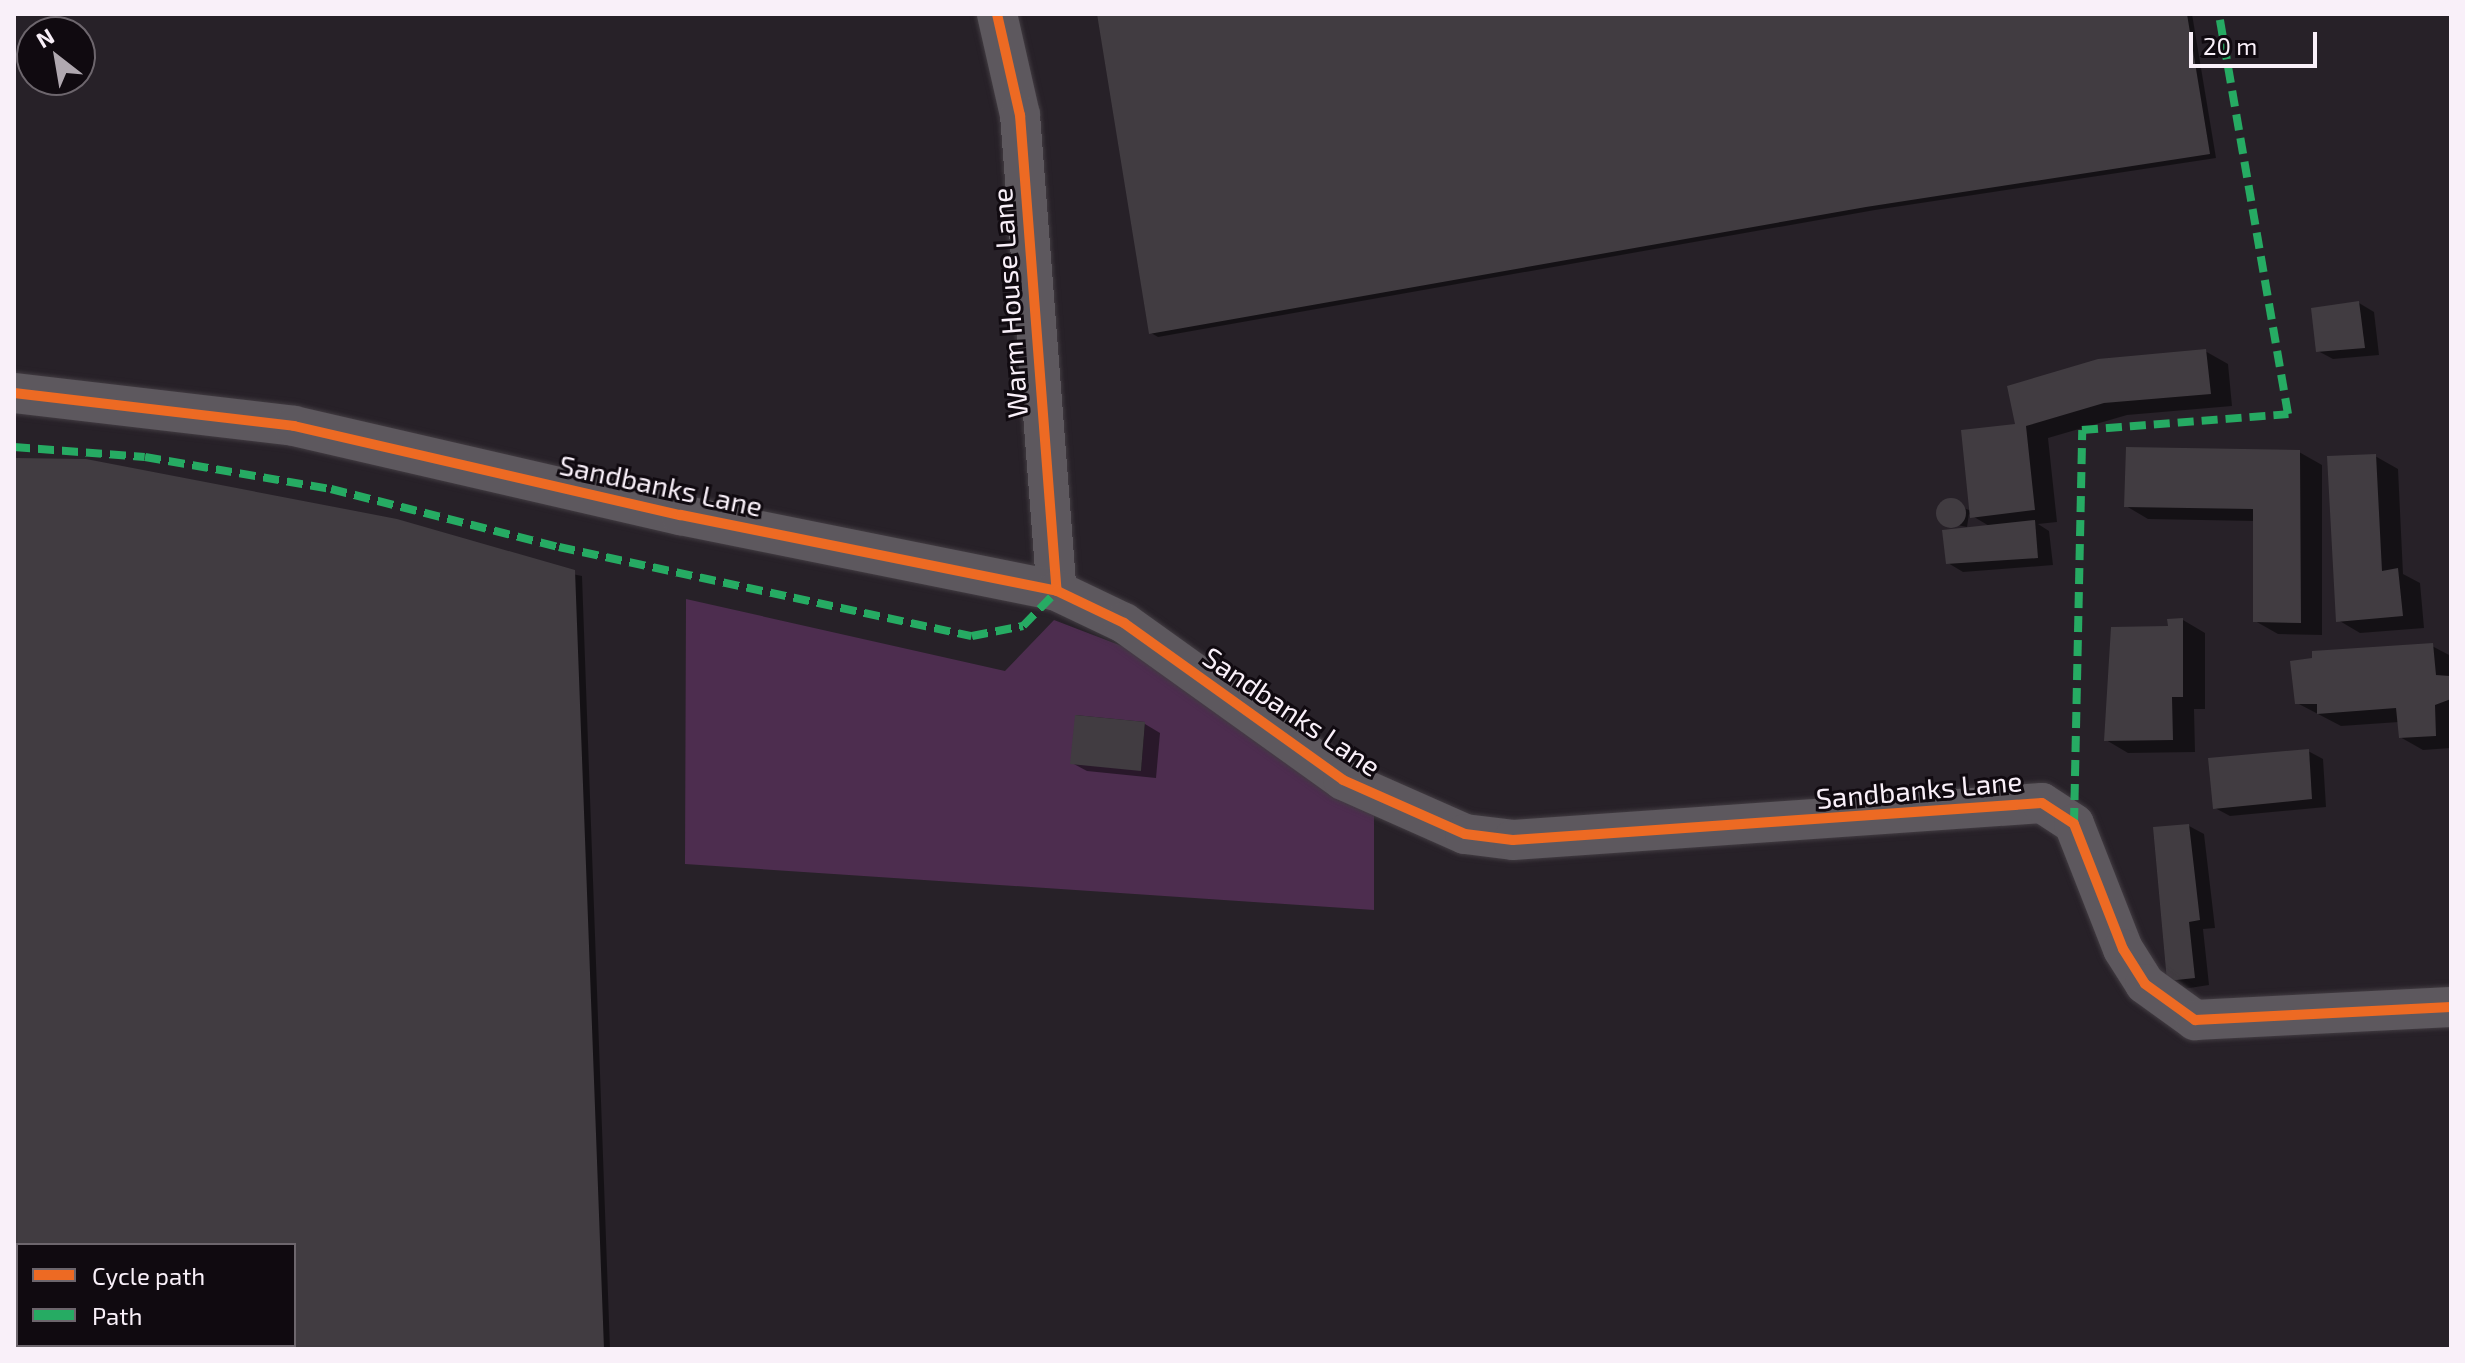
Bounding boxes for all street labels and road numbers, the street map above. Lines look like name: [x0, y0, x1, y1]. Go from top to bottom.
street label: Warm House Lane: [984, 187, 1034, 419]
street label: Sandbanks Lane: [556, 447, 766, 523]
street label: Sandbanks Lane: [1197, 639, 1387, 783]
street label: Sandbanks Lane: [1815, 763, 2023, 815]

